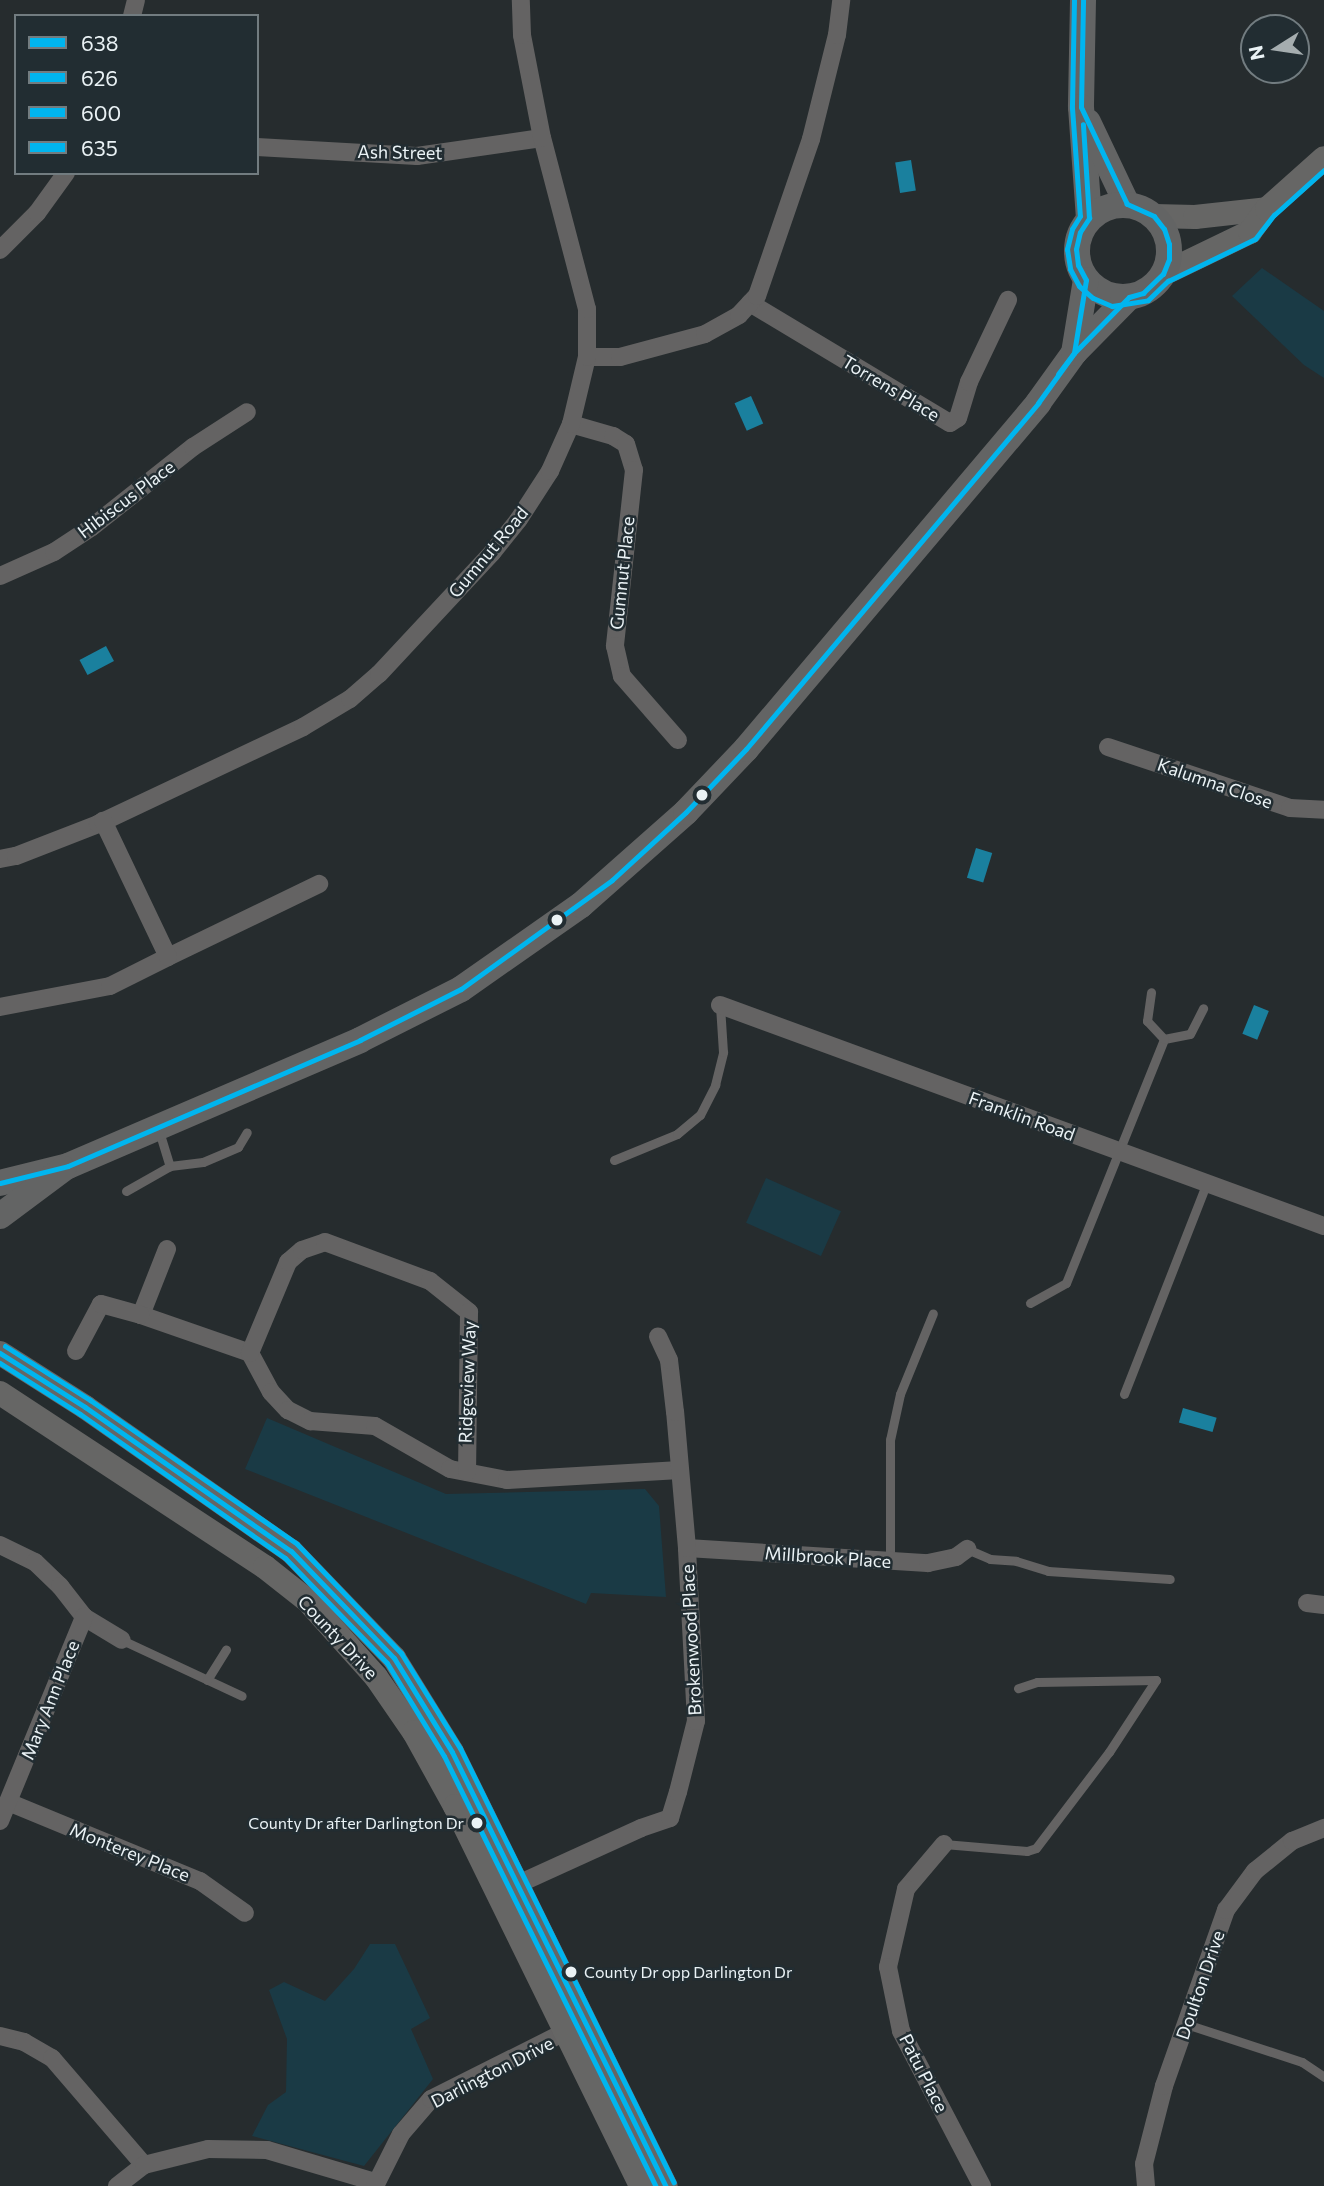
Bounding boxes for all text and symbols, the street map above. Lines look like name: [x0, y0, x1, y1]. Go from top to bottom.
legend: [14, 14, 259, 175]
north arrow: [1240, 14, 1310, 84]
text: 638: [81, 30, 118, 55]
text: N: [1243, 44, 1269, 62]
text: 626: [81, 65, 118, 90]
text: 600: [81, 100, 121, 125]
text: 635: [81, 135, 118, 160]
street label: Ash Street: [357, 140, 443, 164]
street label: Torrens Place: [838, 350, 944, 426]
street label: Hibiscus Place: [73, 456, 179, 542]
street label: Gumnut Road: [444, 502, 532, 602]
street label: Gumnut Place: [605, 515, 639, 631]
street label: Kalumna Close: [1155, 753, 1275, 813]
unlabelled marker: [695, 788, 709, 802]
unlabelled marker: [550, 913, 564, 927]
street label: Franklin Road: [966, 1087, 1078, 1145]
street label: Ridgeview Way: [454, 1320, 480, 1444]
street label: Millbrook Place: [764, 1542, 892, 1572]
street label: Brokenwood Place: [676, 1564, 706, 1716]
street label: County Drive: [294, 1590, 382, 1684]
street label: Mary Ann Place: [16, 1637, 84, 1763]
place label: County Dr after Darlington Dr: [248, 1813, 464, 1833]
marker: County Dr after Darlington Dr: [470, 1816, 484, 1830]
street label: Monterey Place: [67, 1818, 193, 1886]
street label: Doulton Drive: [1171, 1928, 1229, 2042]
place label: County Dr opp Darlington Dr: [584, 1962, 792, 1982]
marker: County Dr opp Darlington Dr: [564, 1965, 578, 1979]
street label: Patu Place: [895, 2030, 953, 2116]
street label: Darlington Drive: [427, 2032, 557, 2112]

